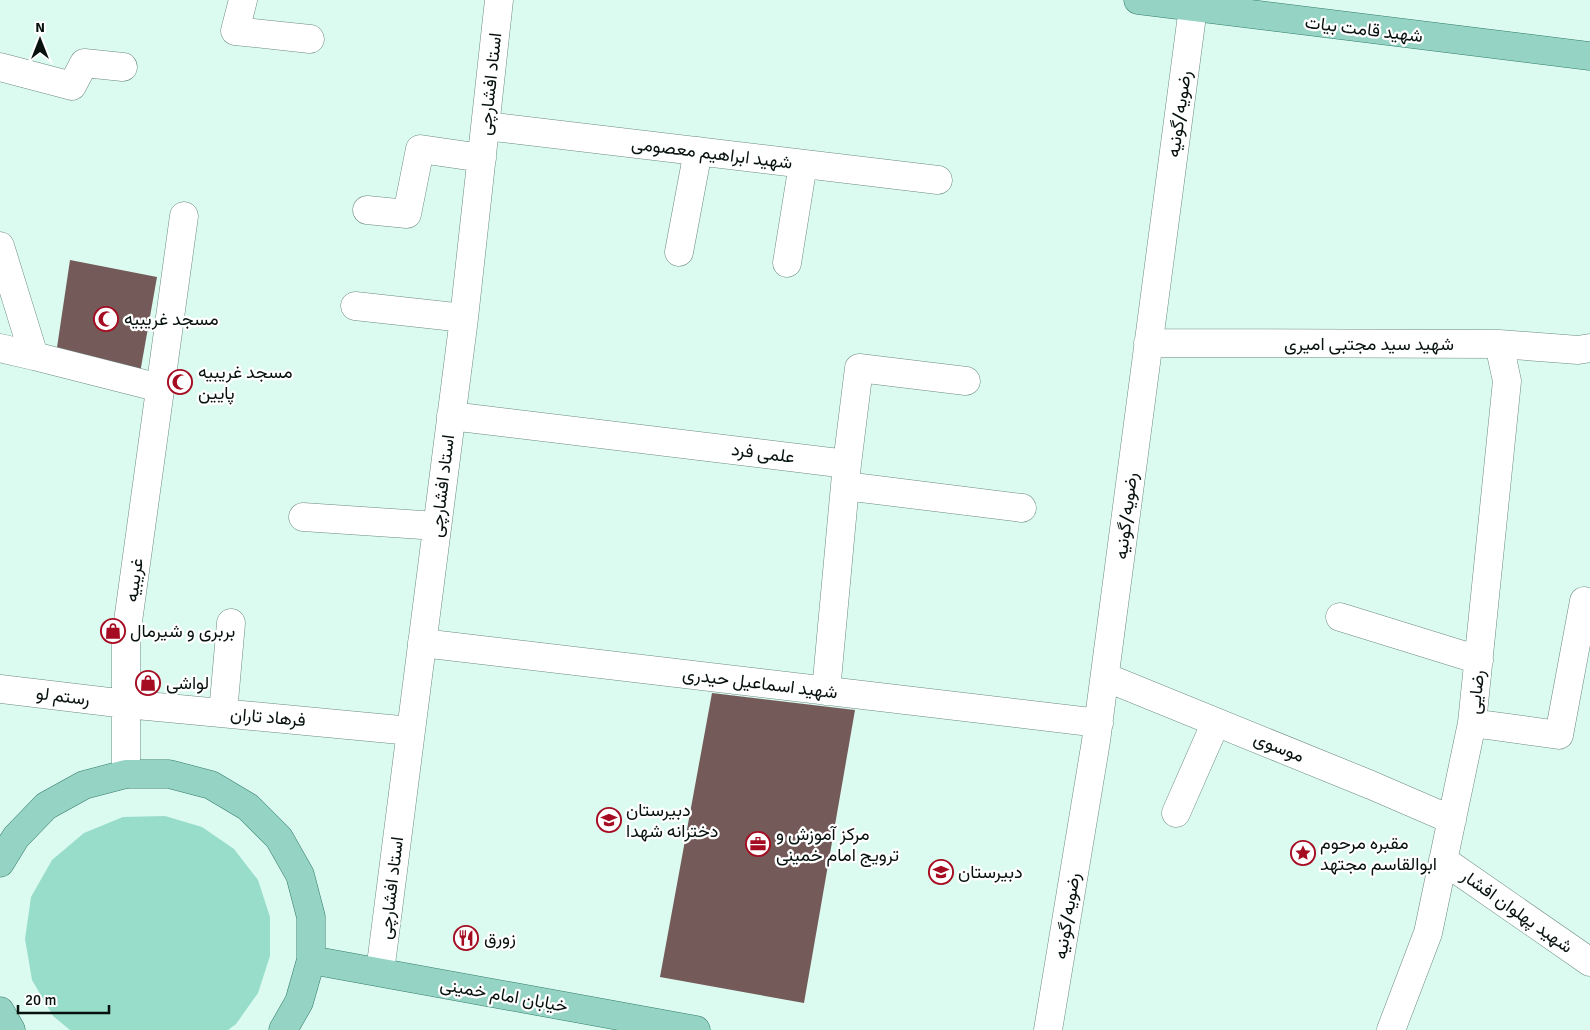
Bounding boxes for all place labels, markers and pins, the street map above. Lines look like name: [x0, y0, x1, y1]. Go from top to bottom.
mosque icon: مسجد غریبیه: [93, 306, 119, 332]
place label: مسجد غریبیه: [124, 308, 219, 330]
place label: مسجد غریبیه پایین: [198, 361, 293, 405]
mosque icon: مسجد غریبیه پایین: [167, 369, 193, 395]
shop icon: بربری و شیرمال: [100, 618, 126, 644]
place label: بربری و شیرمال: [130, 620, 235, 642]
shop icon: لواشی: [135, 670, 161, 696]
place label: لواشی: [166, 672, 209, 694]
place label: دبیرستان دخترانه شهدا: [626, 799, 718, 842]
school or university icon: دبیرستان دخترانه شهدا: [596, 807, 622, 833]
place label: مرکز آموزش و ترویج امام خمینی: [776, 823, 899, 867]
office icon: مرکز آموزش و ترویج امام خمینی: [745, 831, 771, 857]
place label: مقبره مرحوم ابوالقاسم مجتهد: [1320, 832, 1437, 876]
place icon: مقبره مرحوم ابوالقاسم مجتهد: [1290, 840, 1316, 866]
school or university icon: دبیرستان: [928, 859, 954, 885]
place label: دبیرستان: [958, 861, 1023, 883]
restaurant icon: زورق: [453, 925, 479, 951]
place label: زورق: [484, 927, 516, 949]

